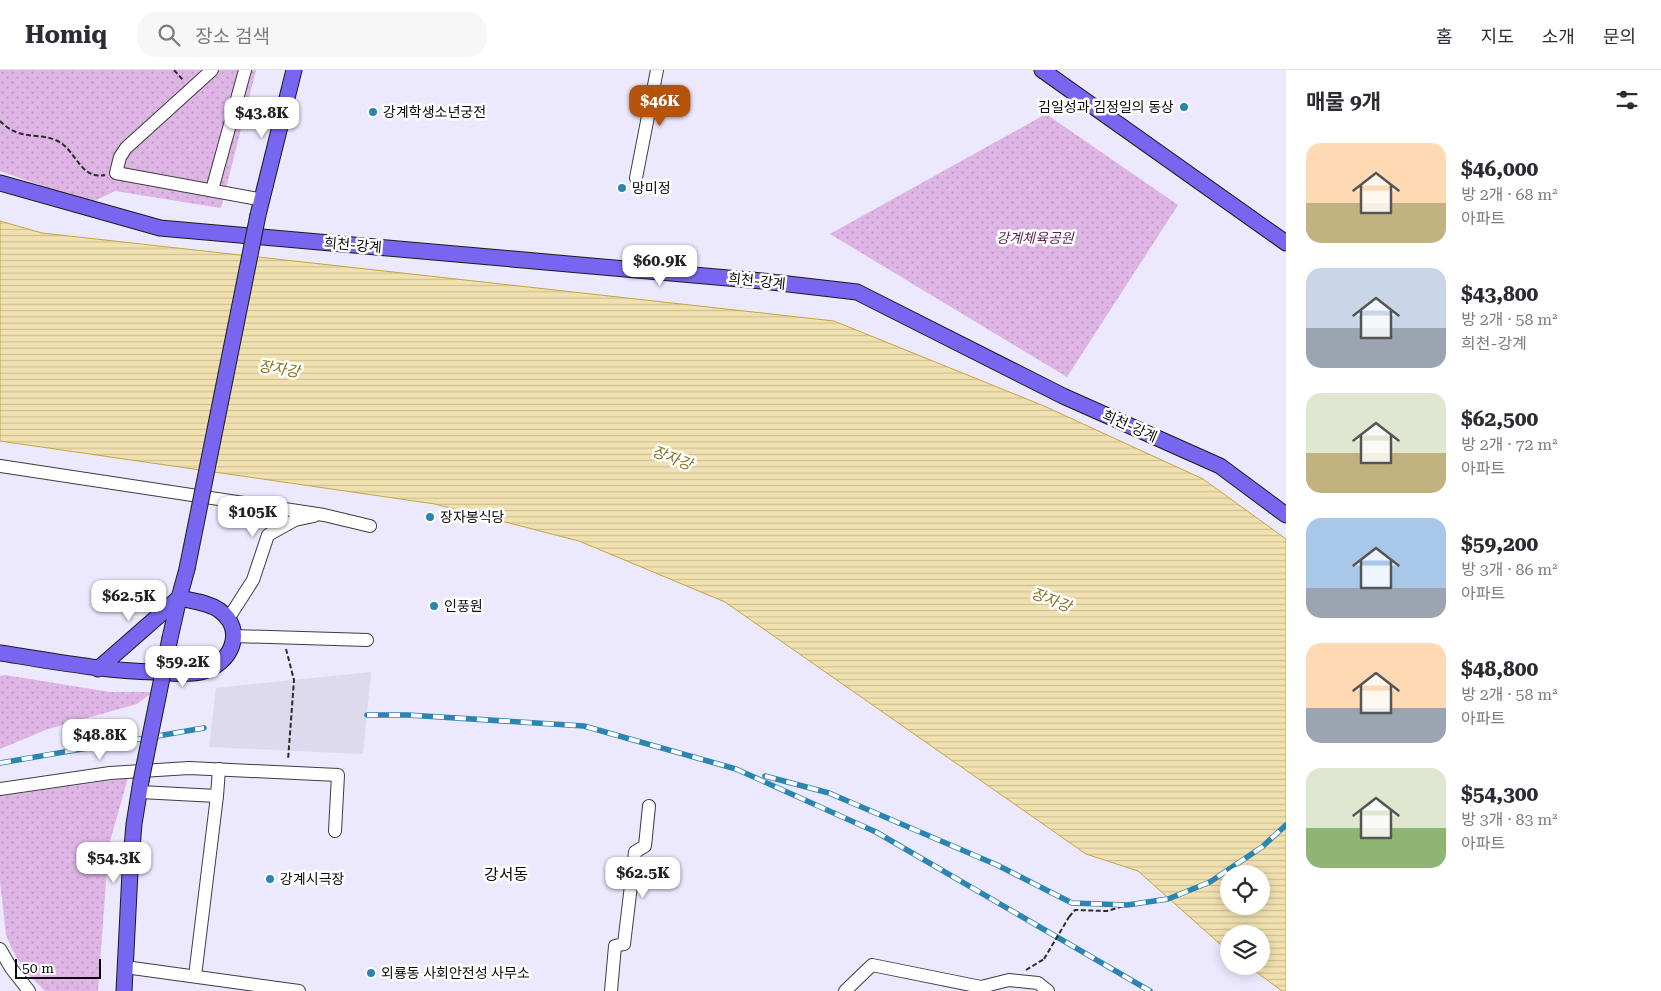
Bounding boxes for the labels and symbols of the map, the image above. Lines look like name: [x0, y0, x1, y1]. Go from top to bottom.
pin: $46K: [630, 85, 690, 127]
pin: $43.8K: [221, 97, 303, 139]
place label: 김일성과 김정일의 동상: [1038, 99, 1174, 115]
marker: 김일성과 김정일의 동상: [1178, 101, 1190, 113]
place label: 강계학생소년궁전: [383, 104, 486, 120]
marker: 강계학생소년궁전: [367, 106, 379, 118]
place label: 망미정: [632, 180, 671, 196]
marker: 망미정: [616, 182, 628, 194]
park label: 강계체육공원: [996, 230, 1075, 246]
street label: 희천-강계: [324, 235, 382, 255]
pin: $60.9K: [619, 244, 701, 287]
street label: 희천-강계: [727, 270, 787, 292]
water label: 장자강: [257, 357, 303, 381]
street label: 희천-강계: [1100, 407, 1160, 445]
water label: 장자강: [649, 442, 697, 475]
pin: $105K: [218, 496, 288, 538]
place label: 장자봉식당: [440, 509, 505, 525]
marker: 장자봉식당: [424, 511, 436, 523]
pin: $62.5K: [88, 580, 170, 622]
water label: 장자강: [1028, 584, 1076, 617]
place label: 인풍원: [444, 598, 483, 614]
marker: 인풍원: [428, 600, 440, 612]
pin: $59.2K: [142, 646, 224, 688]
pin: $48.8K: [59, 718, 141, 761]
pin: $54.3K: [73, 842, 155, 884]
pin: $62.5K: [602, 856, 684, 899]
district label: 강서동: [484, 865, 528, 884]
place label: 강계시극장: [280, 871, 345, 887]
marker: 강계시극장: [264, 873, 276, 885]
scale bar: [15, 956, 101, 979]
place label: 외룡동 사회안전성 사무소: [381, 965, 530, 981]
marker: 외룡동 사회안전성 사무소: [365, 967, 377, 979]

